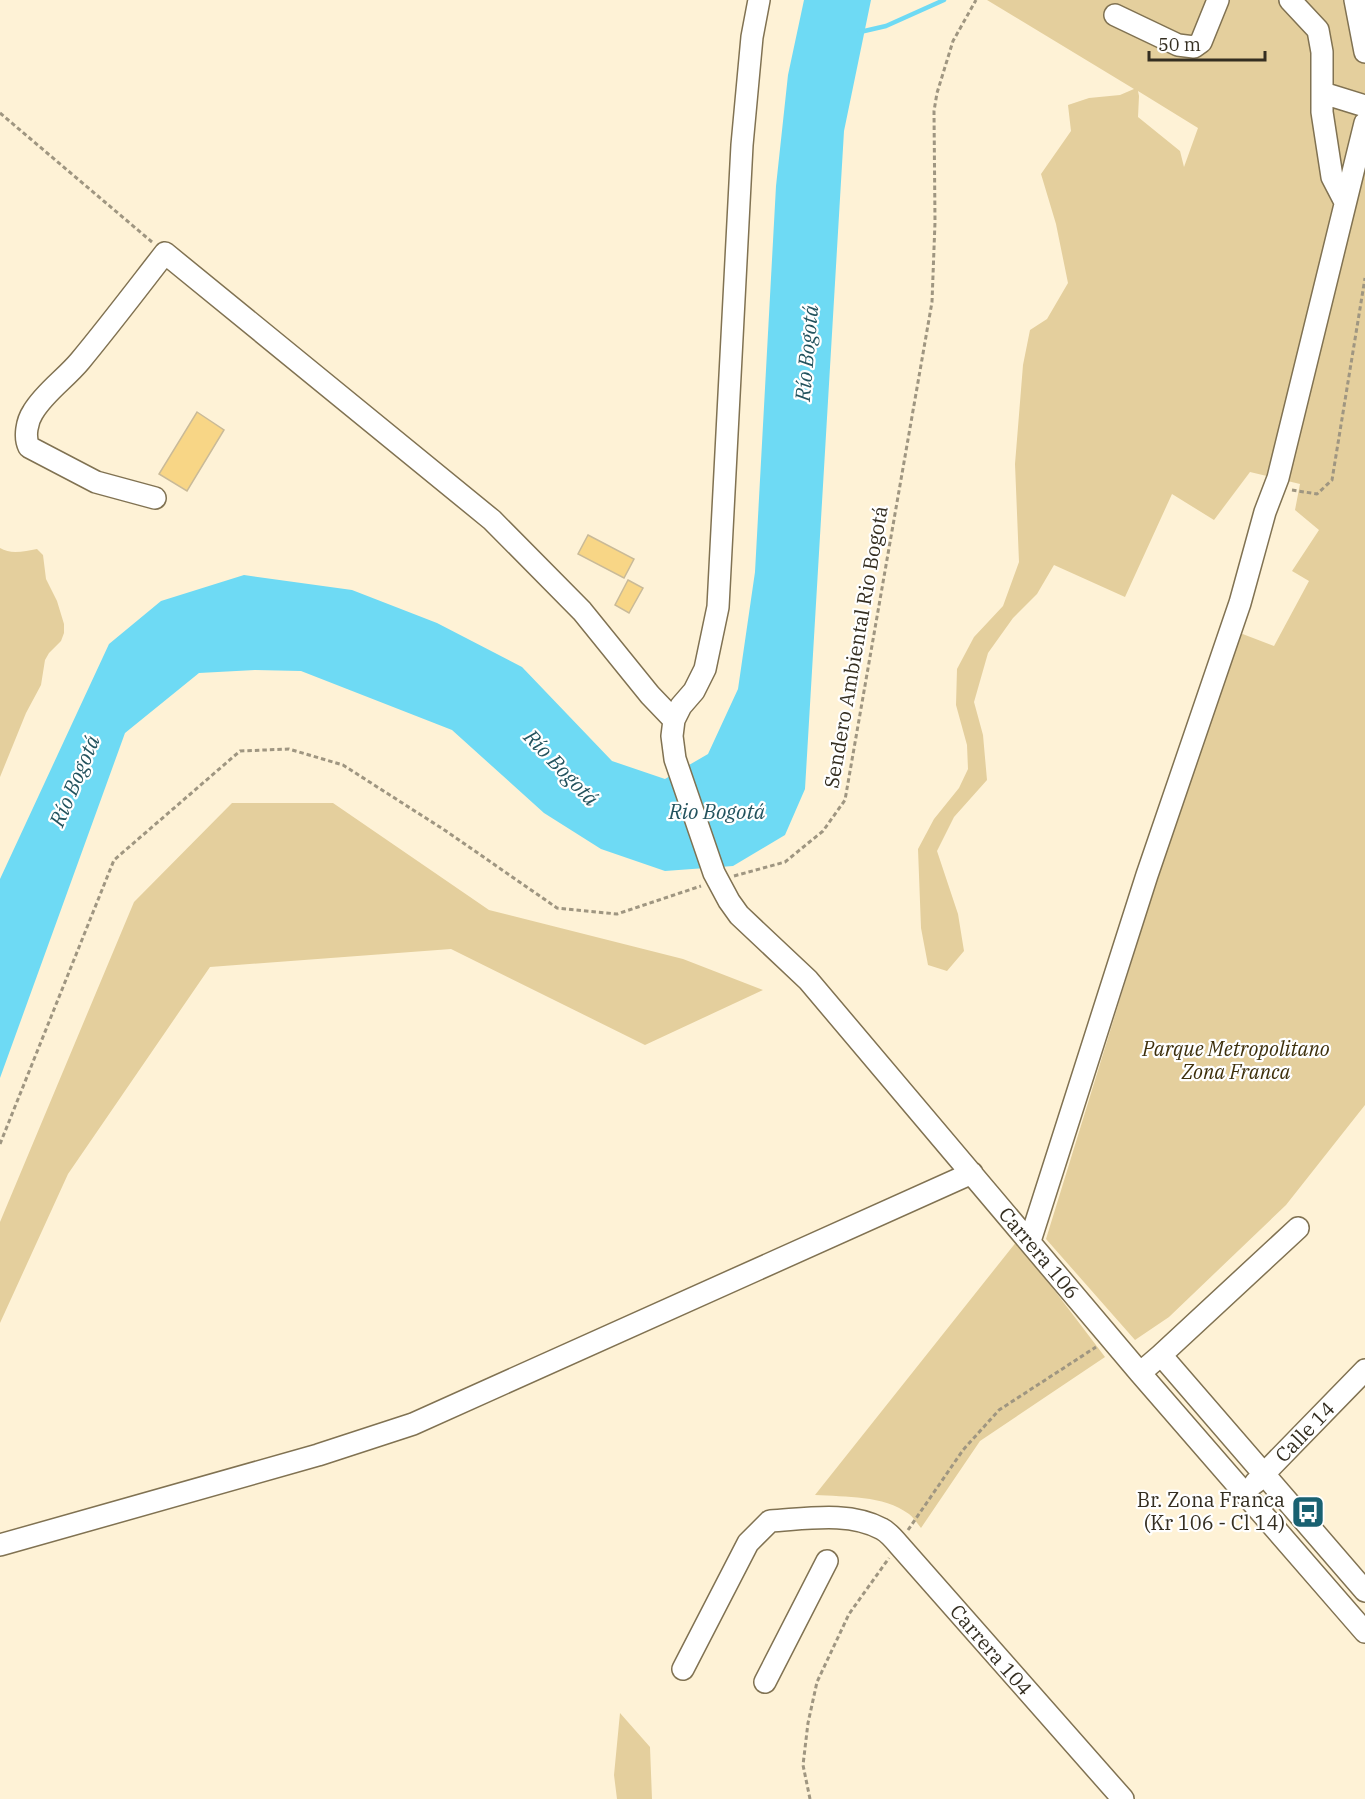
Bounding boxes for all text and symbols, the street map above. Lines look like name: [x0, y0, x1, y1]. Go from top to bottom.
scale bar: [1149, 24, 1264, 62]
text: 50 m: [1158, 33, 1201, 56]
water label: Río Bogotá: [788, 303, 824, 403]
street label: Sendero Ambiental Rio Bogotá: [817, 503, 894, 790]
water label: Río Bogotá: [517, 722, 606, 812]
water label: Río Bogotá: [42, 730, 106, 831]
water label: Rio Bogotá: [668, 797, 766, 825]
park label: Parque Metropolitano Zona Franca: [1141, 1035, 1330, 1085]
street label: Carrera 106: [993, 1201, 1086, 1304]
street label: Calle 14: [1269, 1395, 1340, 1468]
place label: Br. Zona Franca (Kr 106 - Cl 14): [1137, 1486, 1285, 1536]
bus stop icon: Br. Zona Franca (Kr 106 - Cl 14): [1290, 1494, 1326, 1530]
street label: Carrera 104: [944, 1598, 1038, 1701]

